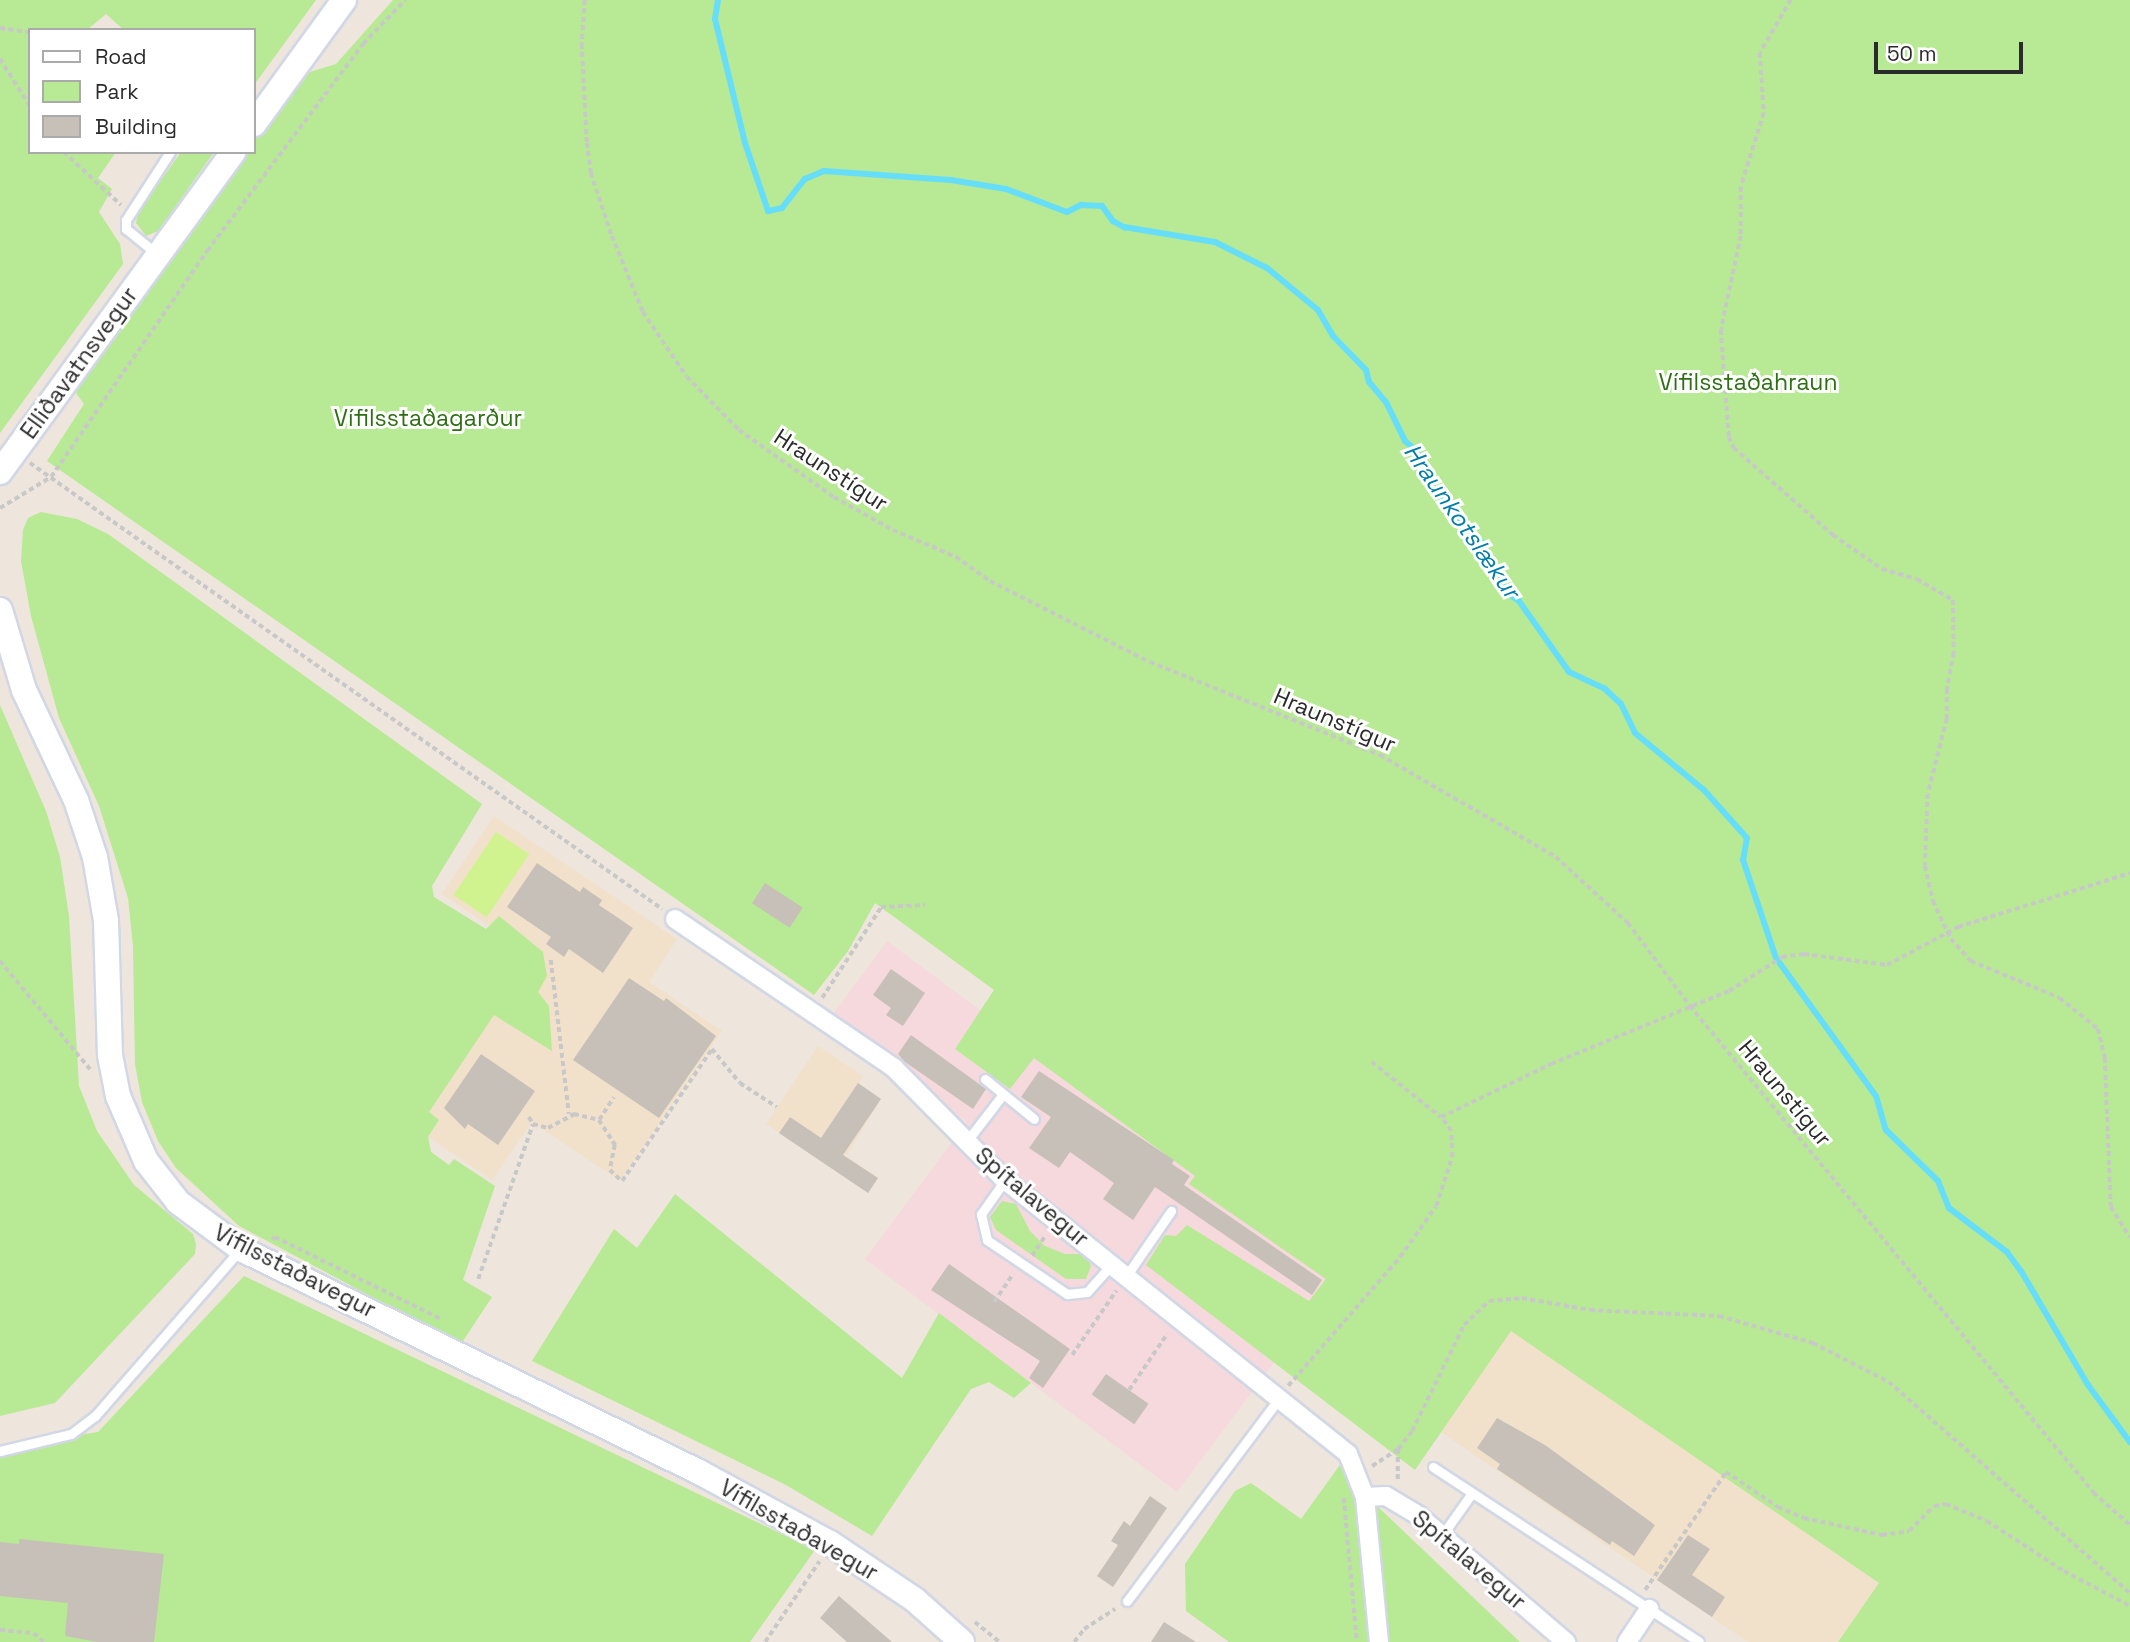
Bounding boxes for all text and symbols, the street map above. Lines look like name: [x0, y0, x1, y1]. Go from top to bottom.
legend: [28, 28, 256, 154]
scale bar: [1878, 28, 2027, 72]
text: 50 m: [1887, 40, 1937, 67]
text: Road: [95, 43, 147, 70]
text: Park: [95, 78, 139, 105]
text: Building: [95, 113, 177, 140]
street label: Elliðavatnsvegur: [15, 282, 143, 444]
park label: Vífilsstaðahraun: [1658, 368, 1838, 396]
park label: Vífilsstaðagarður: [334, 404, 522, 432]
street label: Hraunstígur: [769, 423, 893, 517]
water label: Hraunkotslækur: [1398, 438, 1526, 604]
street label: Hraunstígur: [1270, 682, 1400, 758]
street label: Hraunstígur: [1733, 1034, 1837, 1152]
street label: Spítalavegur: [970, 1142, 1094, 1252]
street label: Vífilsstaðavegur: [209, 1218, 381, 1324]
street label: Vífilsstaðavegur: [715, 1474, 883, 1586]
street label: Spítalavegur: [1407, 1505, 1531, 1615]

